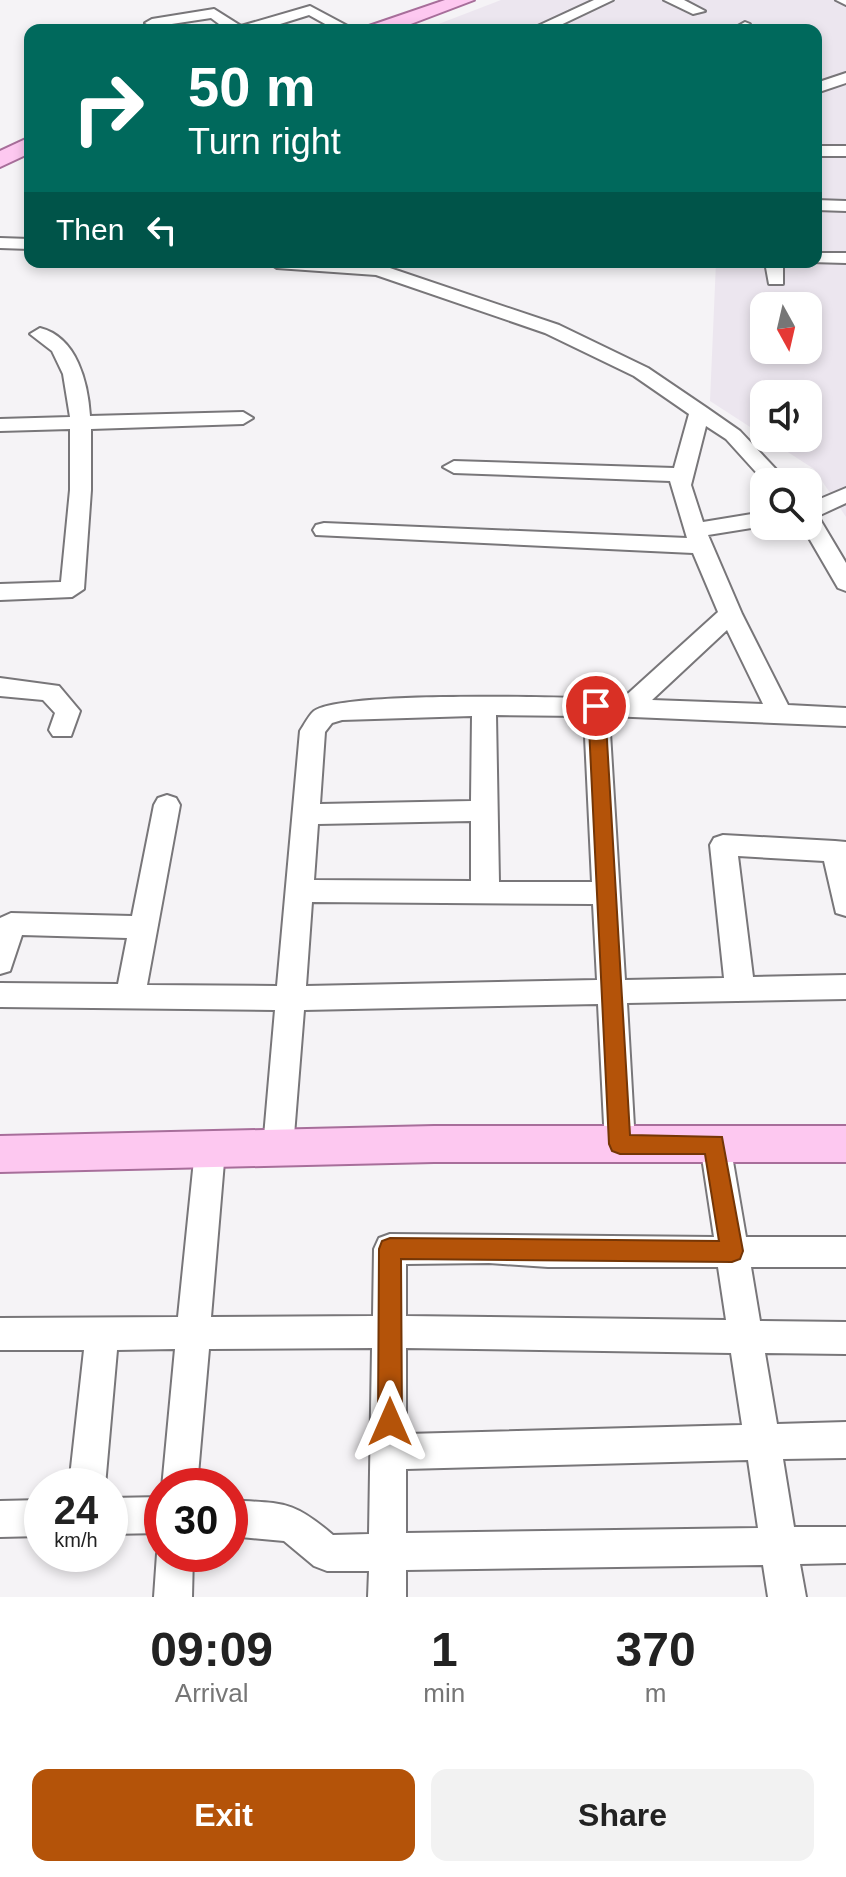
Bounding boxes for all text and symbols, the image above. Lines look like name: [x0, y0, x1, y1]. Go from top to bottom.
text: 50 m: [188, 55, 316, 118]
icon: right: [56, 56, 160, 160]
text: Turn right: [188, 121, 341, 162]
icon: left: [140, 208, 184, 252]
text: Then: [56, 213, 124, 246]
north arrow: [750, 292, 822, 364]
map controls: [750, 292, 822, 540]
button: sound: [750, 380, 822, 452]
button: search: [750, 468, 822, 540]
pin: [562, 672, 630, 740]
icon: arrive: [574, 684, 618, 728]
position arrow: [348, 1380, 432, 1464]
speed limit sign: 30: [144, 1468, 248, 1572]
text: 24: [54, 1488, 98, 1532]
text: km/h: [54, 1529, 98, 1551]
text: 09:09: [150, 1623, 273, 1676]
text: 1: [431, 1623, 458, 1676]
text: 370: [616, 1623, 696, 1676]
text: Arrival: [175, 1678, 249, 1708]
text: min: [423, 1678, 465, 1708]
text: m: [645, 1678, 666, 1708]
button: Exit: [32, 1769, 415, 1861]
button: Share: [431, 1769, 814, 1861]

